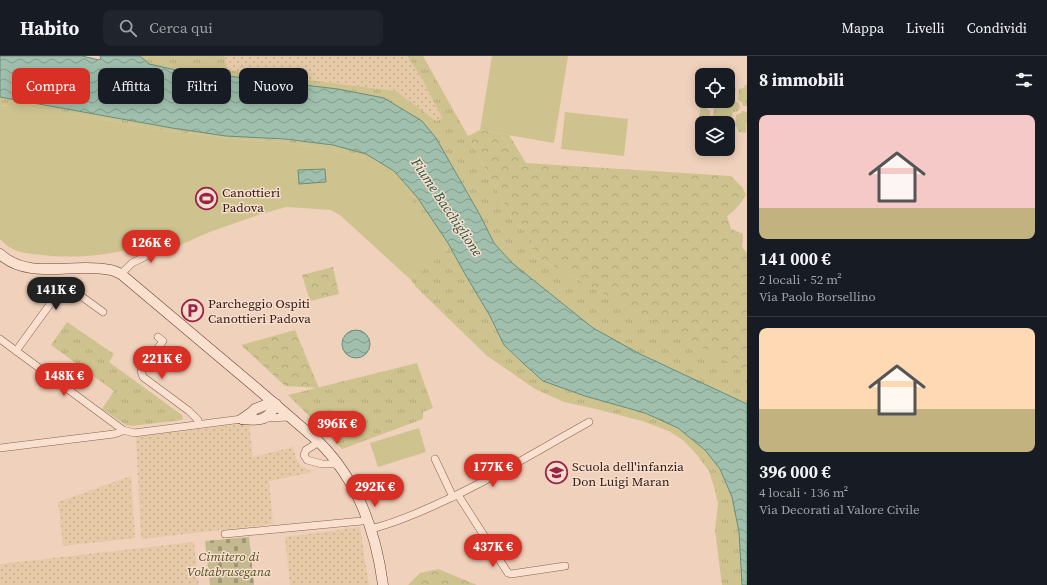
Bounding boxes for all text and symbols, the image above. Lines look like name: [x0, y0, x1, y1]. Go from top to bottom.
search box: [103, 10, 383, 46]
text: Habito: [20, 15, 79, 41]
icon: search: [117, 17, 139, 39]
text: Cerca qui: [149, 17, 213, 38]
text: Mappa: [842, 18, 884, 38]
text: Livelli: [906, 18, 945, 38]
text: Condividi: [967, 18, 1027, 38]
chip: Compra: [12, 68, 90, 104]
chip: Affitta: [98, 68, 164, 104]
chip: Filtri: [172, 68, 231, 104]
chip: Nuovo: [239, 68, 308, 104]
map controls: [695, 68, 735, 156]
button: locate: [695, 68, 735, 108]
text: 8 immobili: [759, 68, 844, 92]
icon: filters: [1013, 69, 1035, 91]
button: layers: [695, 116, 735, 156]
icon: home: [861, 141, 933, 213]
water label: Fiume Bacchiglione: [406, 153, 487, 260]
place label: Canottieri Padova: [222, 184, 280, 216]
sports icon: Canottieri Padova: [193, 186, 219, 212]
pin: 126K €: [118, 230, 184, 264]
text: 126K €: [131, 234, 171, 251]
text: 141 000 €: [759, 247, 831, 271]
text: 2 locali · 52 m²: [759, 271, 842, 288]
pin: 141K €: [23, 277, 89, 311]
text: 141K €: [36, 281, 76, 298]
text: Via Paolo Borsellino: [759, 288, 876, 305]
place label: Parcheggio Ospiti Canottieri Padova: [208, 295, 311, 327]
parking icon: Parcheggio Ospiti Canottieri Padova: [180, 297, 206, 323]
pin: 221K €: [129, 346, 195, 380]
text: 221K €: [142, 350, 182, 367]
icon: home: [861, 354, 933, 426]
pin: 148K €: [31, 363, 97, 397]
text: 148K €: [44, 367, 84, 384]
pin: 396K €: [304, 411, 370, 445]
text: 396K €: [317, 415, 357, 432]
pin: 177K €: [460, 454, 526, 488]
text: 177K €: [473, 458, 513, 475]
place label: Scuola dell'infanzia Don Luigi Maran: [572, 458, 684, 490]
school or university icon: Scuola dell'infanzia Don Luigi Maran: [543, 460, 569, 486]
text: 396 000 €: [759, 460, 831, 484]
pin: 292K €: [342, 474, 408, 508]
text: 292K €: [355, 478, 395, 495]
text: 4 locali · 136 m²: [759, 484, 848, 501]
text: Via Decorati al Valore Civile: [759, 501, 920, 518]
pin: 437K €: [460, 534, 526, 568]
text: 437K €: [473, 538, 513, 555]
park label: Cimitero di Voltabrusegana: [187, 548, 271, 580]

